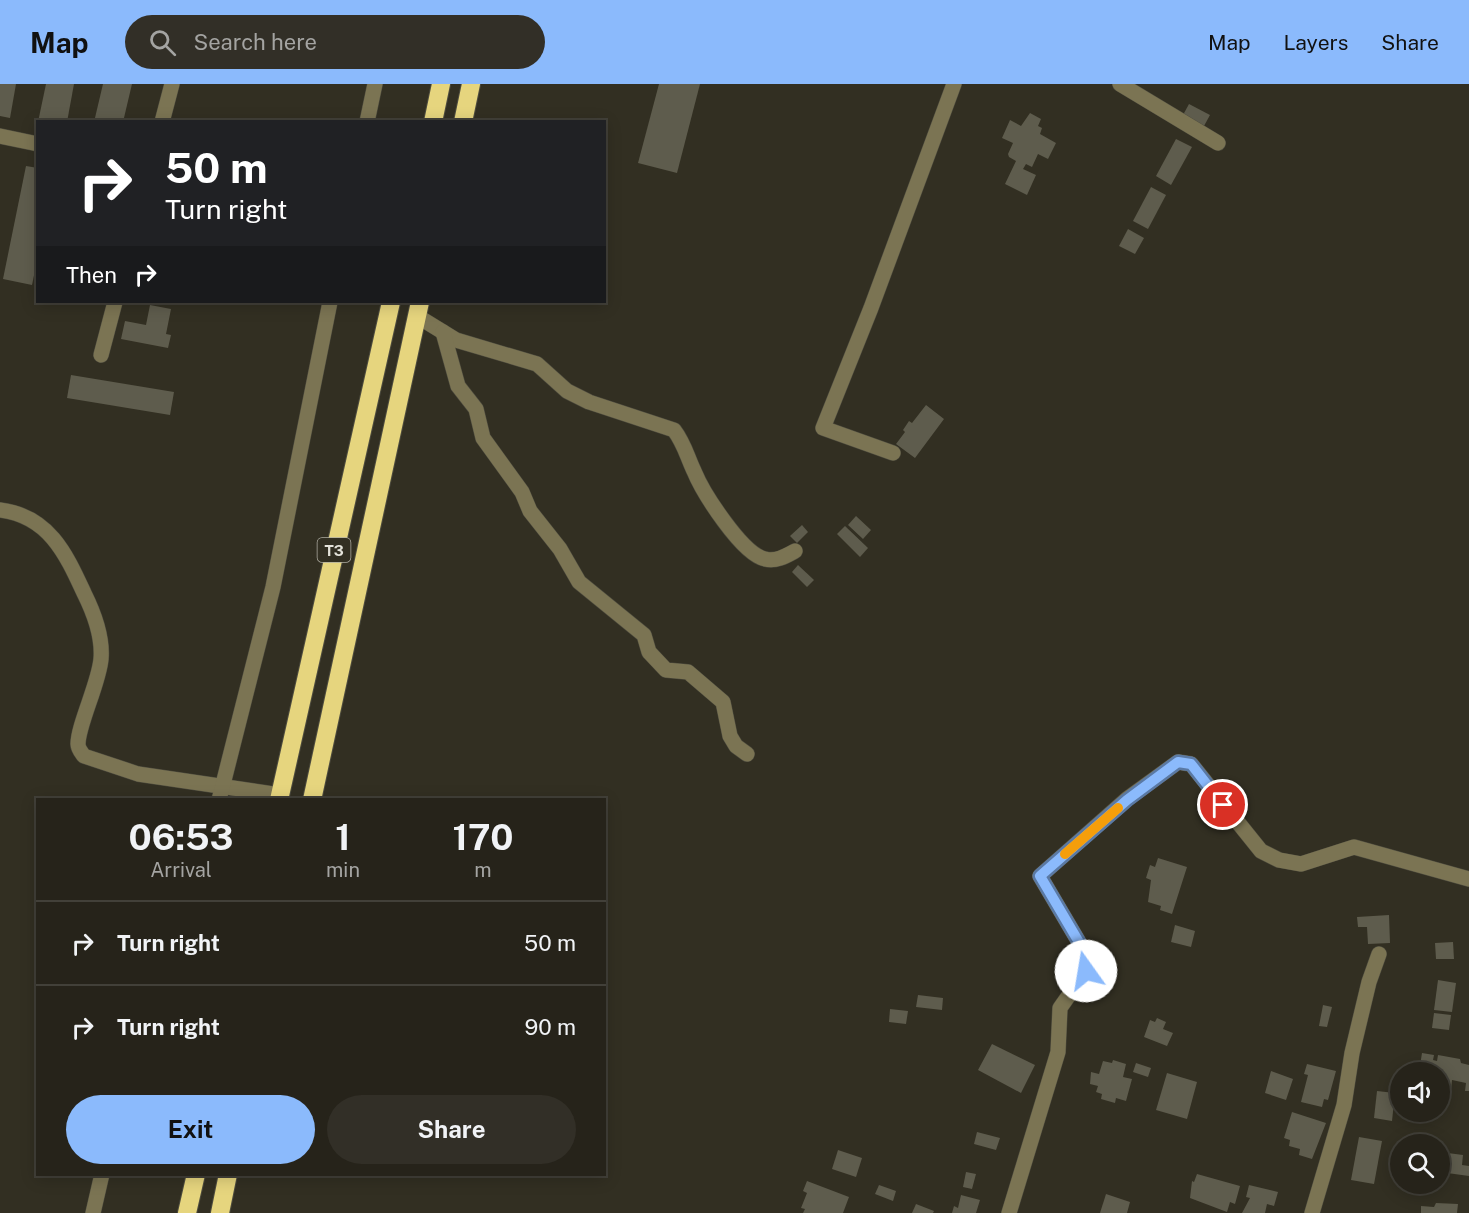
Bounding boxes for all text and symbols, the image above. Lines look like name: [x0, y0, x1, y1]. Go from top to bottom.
search box: [125, 15, 545, 69]
text: Map: [30, 26, 89, 59]
icon: search: [146, 26, 179, 59]
text: Search here: [194, 29, 317, 55]
text: Map: [1208, 30, 1251, 55]
text: Layers: [1284, 30, 1348, 55]
text: Share: [1381, 30, 1439, 55]
text: 50 m: [165, 143, 268, 192]
icon: right: [66, 144, 144, 222]
text: Turn right: [165, 193, 288, 225]
icon: right: [129, 258, 162, 291]
text: Then: [66, 262, 117, 288]
road number: T3: [318, 538, 350, 562]
pin: [1197, 779, 1248, 830]
icon: arrive: [1206, 788, 1239, 821]
text: 06:53: [129, 816, 233, 858]
text: 1: [335, 816, 351, 858]
text: 170: [453, 816, 513, 858]
text: Arrival: [150, 858, 212, 882]
text: min: [326, 858, 360, 882]
text: m: [474, 858, 492, 882]
icon: right: [66, 927, 99, 960]
text: Turn right: [117, 930, 220, 956]
text: 50 m: [524, 930, 576, 956]
position arrow: [1054, 939, 1118, 1003]
icon: right: [66, 1011, 99, 1044]
text: Turn right: [117, 1014, 220, 1040]
text: 90 m: [525, 1014, 576, 1040]
map controls: [1390, 1062, 1450, 1194]
button: sound: [1390, 1062, 1450, 1122]
button: Exit: [66, 1095, 315, 1164]
button: Share: [327, 1095, 576, 1164]
button: search: [1390, 1134, 1450, 1194]

